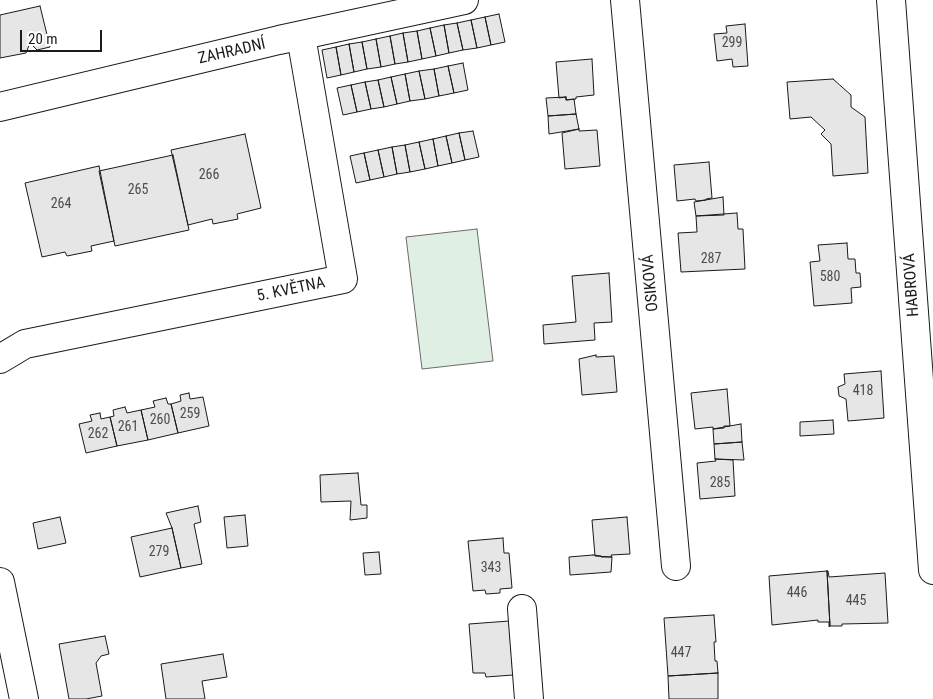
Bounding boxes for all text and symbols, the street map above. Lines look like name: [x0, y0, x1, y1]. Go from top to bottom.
scale bar: [22, 20, 105, 52]
text: 20 m: [28, 30, 58, 48]
street label: ZAHRADNÍ: [197, 35, 267, 69]
house number: 299: [722, 35, 742, 51]
house number: 266: [199, 167, 219, 183]
house number: 265: [128, 182, 148, 198]
house number: 264: [51, 196, 71, 212]
house number: 287: [701, 251, 721, 267]
street label: HABROVÁ: [900, 253, 924, 317]
street label: OSIKOVÁ: [639, 254, 663, 312]
house number: 580: [820, 269, 840, 285]
street label: 5. KVĚTNA: [255, 273, 327, 307]
house number: 418: [853, 383, 873, 399]
house number: 259: [180, 406, 200, 422]
house number: 260: [150, 412, 170, 428]
house number: 261: [118, 419, 138, 435]
house number: 262: [88, 426, 108, 442]
house number: 285: [710, 475, 730, 491]
house number: 279: [149, 544, 169, 560]
house number: 343: [481, 560, 501, 576]
house number: 446: [787, 585, 807, 601]
house number: 445: [846, 593, 866, 609]
house number: 447: [671, 645, 691, 661]

